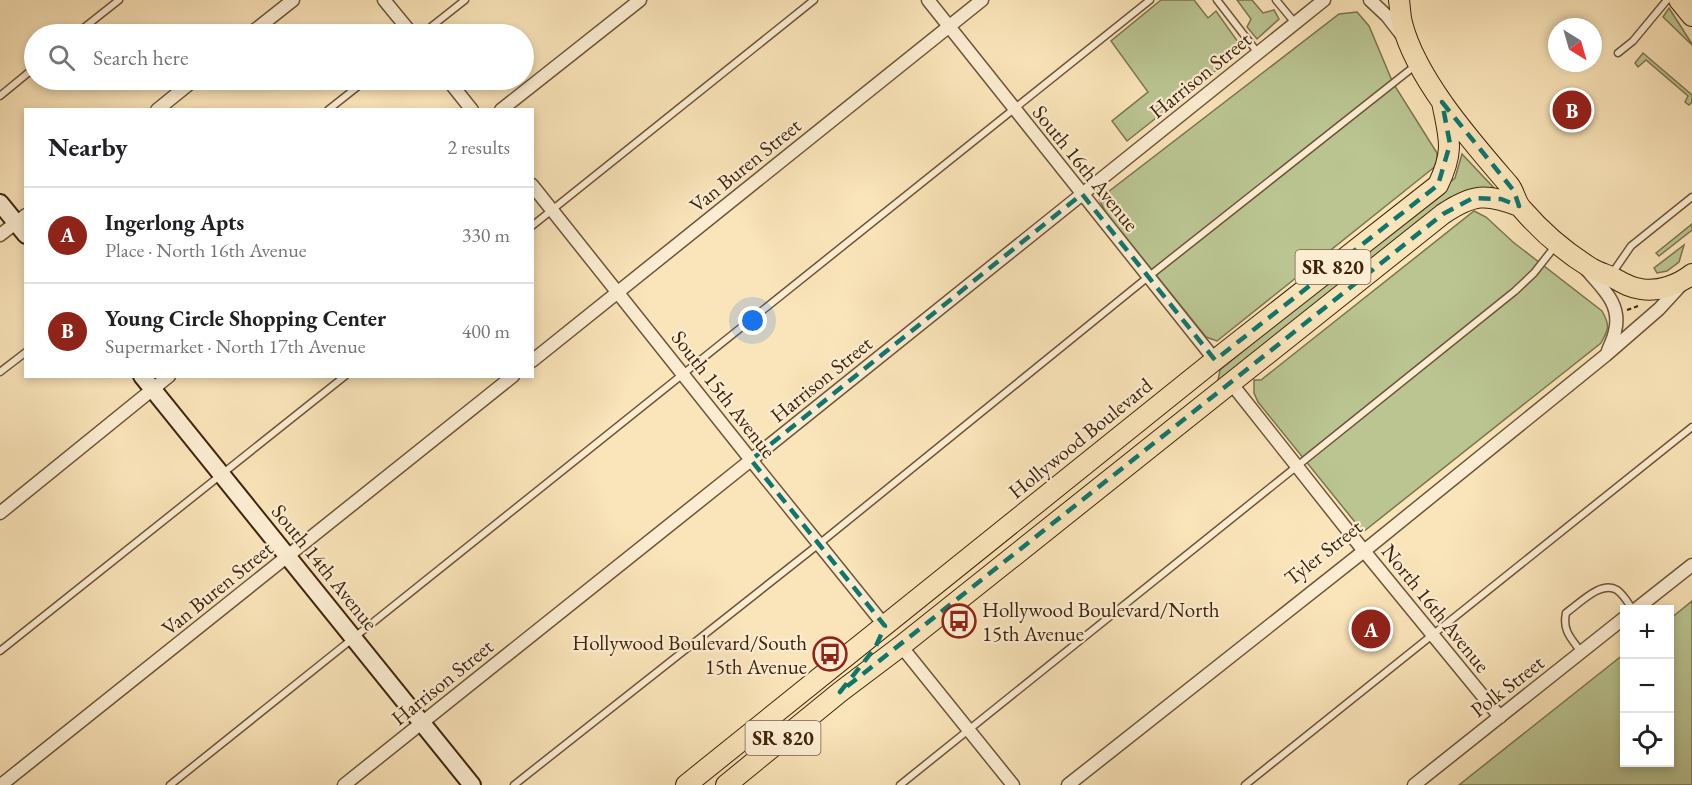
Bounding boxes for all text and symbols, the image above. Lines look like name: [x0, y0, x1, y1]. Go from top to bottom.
north arrow: [1548, 18, 1602, 72]
search box: [24, 24, 534, 90]
street label: Harrison Street: [1144, 26, 1257, 124]
icon: search: [45, 41, 78, 74]
text: Search here: [93, 43, 188, 72]
pin: B: [1552, 88, 1592, 132]
street label: South 16th Avenue: [1027, 99, 1145, 237]
street label: Van Buren Street: [684, 112, 807, 218]
text: Nearby: [48, 130, 128, 164]
text: 2 results: [447, 134, 510, 160]
text: Ingerlong Apts: [105, 208, 244, 237]
text: A: [60, 222, 75, 248]
text: 330 m: [462, 222, 510, 248]
text: Place · North 16th Avenue: [105, 237, 307, 263]
road number: SR 820: [1296, 250, 1370, 284]
text: Young Circle Shopping Center: [105, 304, 386, 333]
your location: [738, 306, 767, 335]
text: B: [61, 318, 74, 344]
text: 400 m: [462, 318, 510, 344]
street label: South 15th Avenue: [666, 325, 782, 463]
street label: Harrison Street: [765, 330, 878, 428]
text: Supermarket · North 17th Avenue: [105, 333, 366, 359]
street label: Hollywood Boulevard: [1002, 371, 1158, 504]
street label: South 14th Avenue: [266, 498, 384, 636]
street label: Tyler Street: [1279, 513, 1368, 591]
street label: Van Buren Street: [156, 535, 279, 641]
street label: North 16th Avenue: [1376, 538, 1496, 678]
place label: Hollywood Boulevard/North 15th Avenue: [982, 596, 1220, 647]
bus stop icon: Hollywood Boulevard/North 15th Avenue: [941, 603, 977, 639]
map controls: [1620, 605, 1674, 767]
button: +: [1620, 605, 1674, 659]
pin: A: [1352, 606, 1390, 652]
place label: Hollywood Boulevard/South 15th Avenue: [572, 629, 807, 680]
street label: Harrison Street: [386, 633, 499, 731]
bus stop icon: Hollywood Boulevard/South 15th Avenue: [812, 636, 848, 672]
street label: Polk Street: [1465, 649, 1549, 723]
button: −: [1620, 659, 1674, 713]
button: locate: [1620, 713, 1674, 767]
road number: SR 820: [746, 721, 820, 755]

